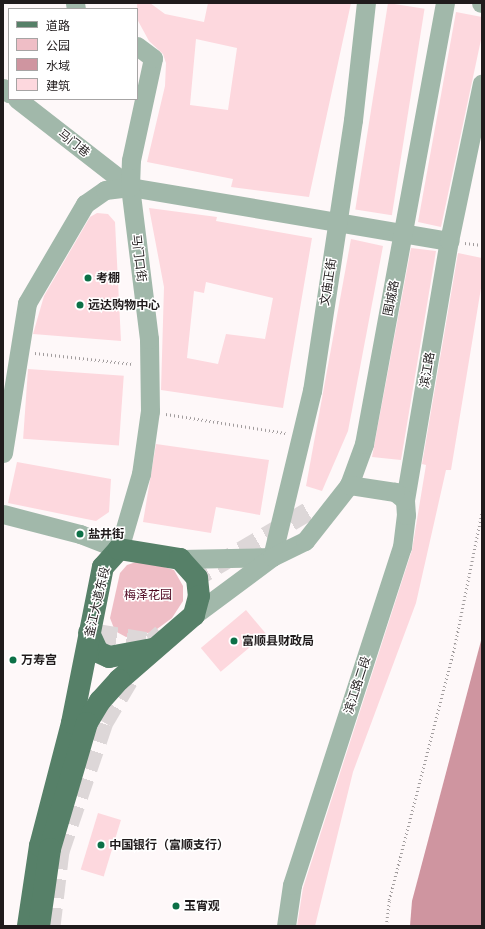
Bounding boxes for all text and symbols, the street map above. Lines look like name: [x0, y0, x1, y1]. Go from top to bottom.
legend: [8, 8, 138, 100]
text: 道路: [46, 18, 70, 33]
text: 公园: [46, 38, 70, 53]
text: 水域: [46, 58, 70, 73]
text: 建筑: [46, 78, 70, 93]
street label: 马门巷: [55, 126, 93, 160]
street label: 马门口街: [129, 233, 149, 283]
street label: 文庙正街: [317, 257, 339, 307]
place label: 考棚: [96, 271, 120, 285]
marker: 考棚: [83, 273, 93, 283]
street label: 围城路: [380, 279, 402, 317]
place label: 远达购物中心: [88, 298, 160, 312]
marker: 远达购物中心: [75, 300, 85, 310]
street label: 滨江路: [417, 351, 437, 389]
place label: 盐井街: [88, 527, 124, 541]
marker: 盐井街: [75, 529, 85, 539]
street label: 釜江大道东段: [82, 565, 112, 639]
park label: 梅泽花园: [124, 588, 172, 602]
place label: 富顺县财政局: [242, 634, 314, 648]
marker: 富顺县财政局: [229, 636, 239, 646]
place label: 万寿宫: [21, 653, 57, 667]
street label: 滨江路二段: [341, 654, 373, 716]
marker: 万寿宫: [8, 655, 18, 665]
place label: 中国银行（富顺支行）: [109, 838, 229, 852]
marker: 中国银行（富顺支行）: [96, 840, 106, 850]
place label: 玉宵观: [184, 899, 220, 913]
marker: 玉宵观: [171, 901, 181, 911]

